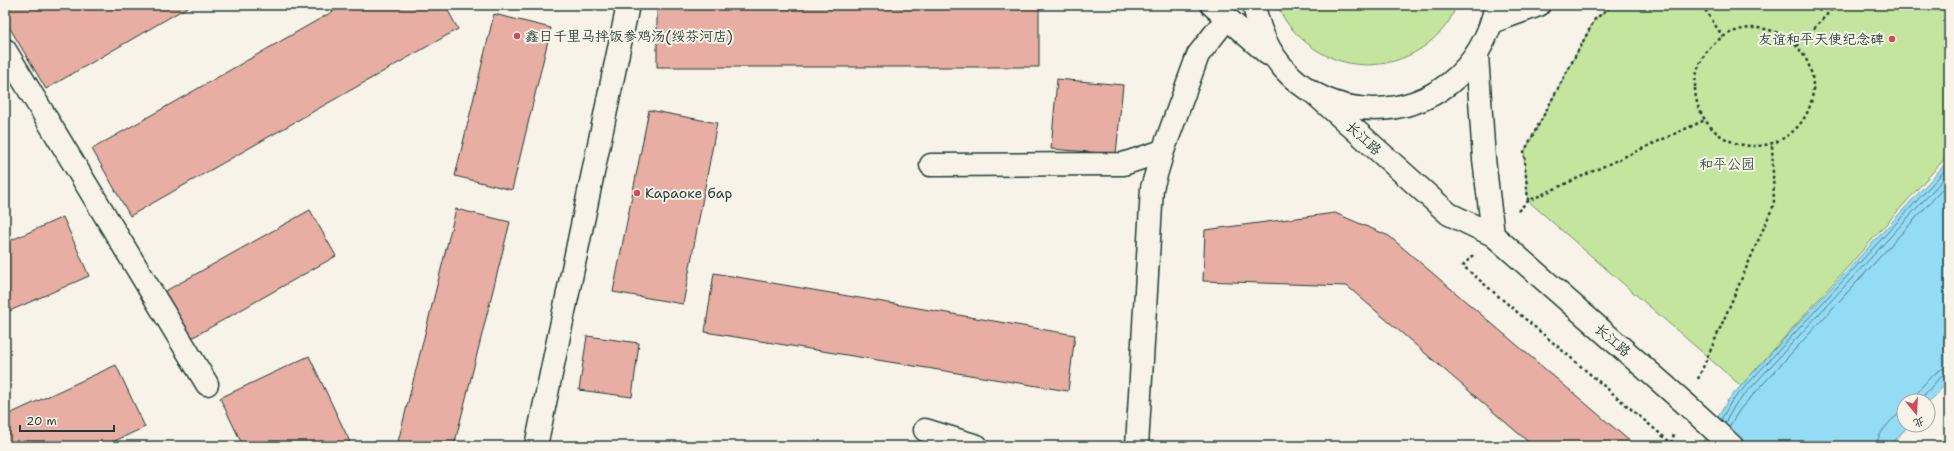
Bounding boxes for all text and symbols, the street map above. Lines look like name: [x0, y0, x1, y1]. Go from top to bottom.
place label: 鑫日千里马拌饭参鸡汤(绥芬河店): [525, 27, 733, 45]
place label: 友谊和平天使纪念碑: [1758, 30, 1884, 48]
marker: 鑫日千里马拌饭参鸡汤(绥芬河店): [512, 31, 522, 41]
marker: 友谊和平天使纪念碑: [1887, 34, 1897, 44]
street label: 长江路: [1342, 117, 1386, 159]
park label: 和平公园: [1699, 155, 1755, 173]
place label: Караоке бар: [645, 184, 732, 202]
marker: Караоке бар: [632, 188, 642, 198]
street label: 长江路: [1591, 319, 1635, 361]
north arrow: [1896, 393, 1936, 433]
scale bar: [20, 407, 114, 433]
text: 20 m: [26, 413, 57, 429]
text: 北: [1911, 413, 1926, 431]

